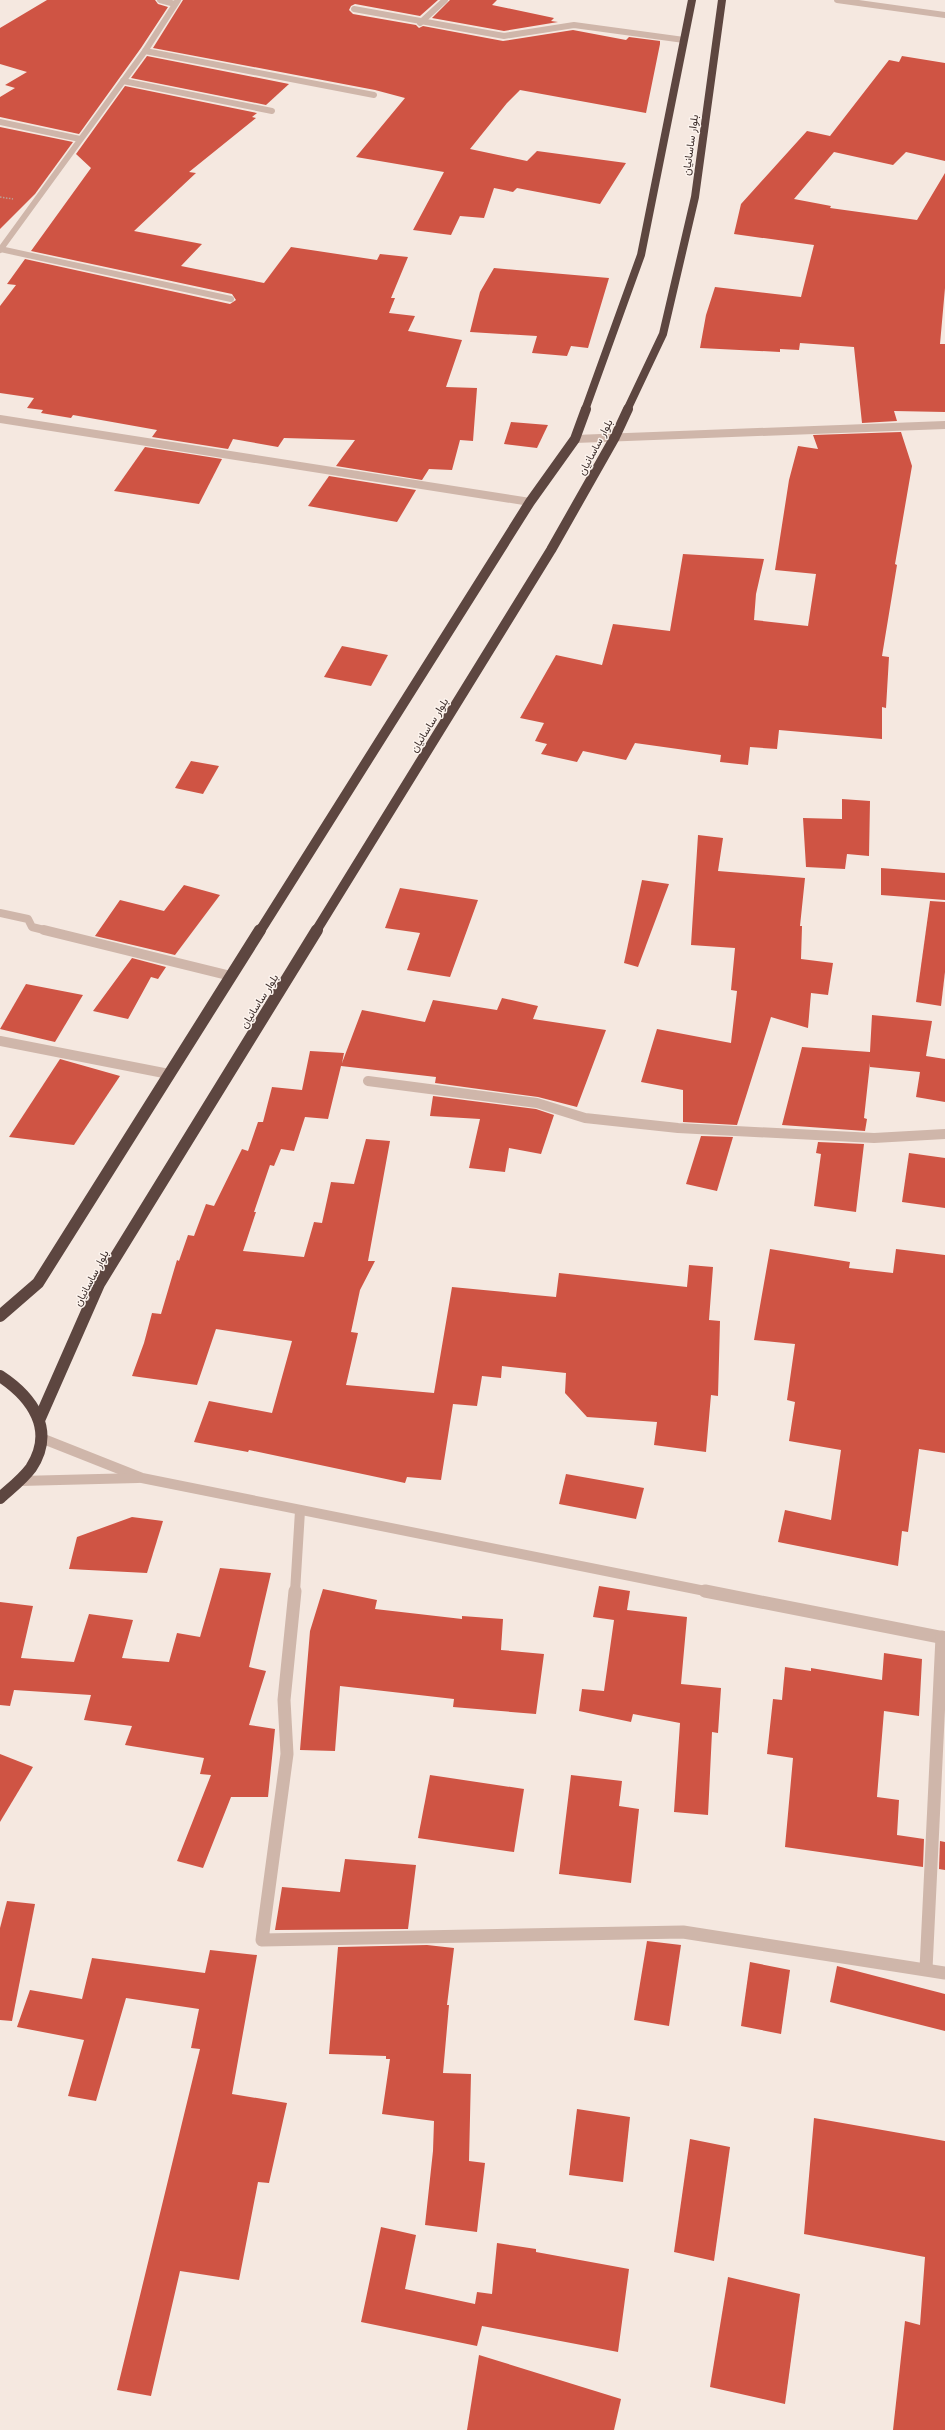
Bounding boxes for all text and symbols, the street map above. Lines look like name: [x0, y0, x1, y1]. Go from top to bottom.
street label: بلوار ساسانیان: [680, 114, 701, 176]
street label: بلوار ساسانیان: [575, 417, 616, 477]
street label: بلوار ساسانیان: [408, 696, 451, 755]
street label: بلوار ساسانیان: [238, 972, 281, 1031]
street label: بلوار ساسانیان: [71, 1248, 112, 1308]

